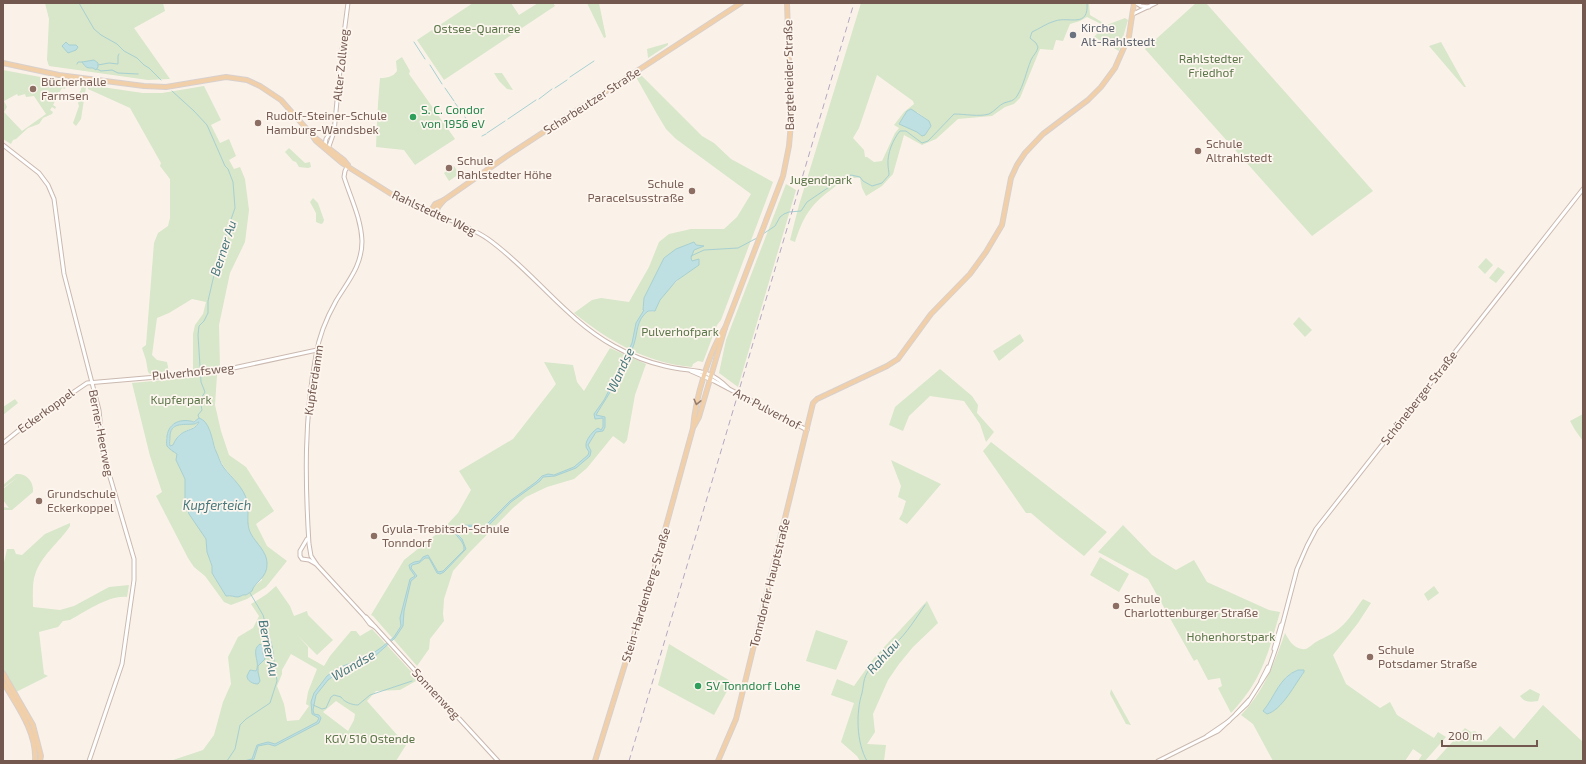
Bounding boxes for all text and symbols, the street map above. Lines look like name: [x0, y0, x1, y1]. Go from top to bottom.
street label: Bargteheider Straße: [780, 20, 796, 130]
place label: Kirche Alt-Rahlstedt: [1081, 20, 1155, 48]
park label: Ostsee-Quarree: [434, 21, 520, 36]
street label: Alter Zollweg: [329, 28, 351, 102]
marker: Kirche Alt-Rahlstedt: [1068, 30, 1078, 40]
park label: Rahlstedter Friedhof: [1179, 51, 1243, 79]
street label: Scharbeutzer Straße: [540, 64, 643, 137]
place label: Bücherhalle Farmsen: [41, 74, 107, 102]
marker: Bücherhalle Farmsen: [28, 84, 38, 94]
place label: S. C. Condor von 1956 eV: [421, 102, 485, 130]
place label: Rudolf-Steiner-Schule Hamburg-Wandsbek: [266, 108, 387, 136]
marker: S. C. Condor von 1956 eV: [408, 112, 418, 122]
marker: Rudolf-Steiner-Schule Hamburg-Wandsbek: [253, 118, 263, 128]
place label: Schule Altrahlstedt: [1206, 136, 1272, 164]
marker: Schule Altrahlstedt: [1193, 146, 1203, 156]
place label: Schule Rahlstedter Höhe: [457, 153, 552, 181]
marker: Schule Rahlstedter Höhe: [444, 163, 454, 173]
park label: Jugendpark: [790, 172, 852, 186]
place label: Schule Paracelsusstraße: [588, 176, 684, 204]
marker: Schule Paracelsusstraße: [687, 186, 697, 196]
street label: Rahlstedter Weg: [390, 187, 479, 238]
water label: Berner Au: [206, 218, 240, 278]
park label: Pulverhofpark: [641, 324, 719, 338]
street label: Kupferdamm: [301, 344, 325, 416]
water label: Wandse: [603, 345, 637, 395]
street label: Schöneberger Straße: [1377, 348, 1459, 447]
street label: Pulverhofsweg: [151, 360, 235, 382]
street label: Eckerkoppel: [14, 385, 77, 435]
street label: Am Pulverhof: [732, 385, 804, 432]
street label: Berner Heerweg: [87, 388, 117, 478]
park label: Kupferpark: [150, 392, 212, 406]
one-way arrow: [694, 399, 702, 405]
place label: Grundschule Eckerkoppel: [47, 486, 116, 514]
marker: Grundschule Eckerkoppel: [34, 496, 44, 506]
water label: Kupferteich: [183, 497, 251, 513]
street label: Tonndorfer Hauptstraße: [746, 517, 792, 649]
place label: Gyula-Trebitsch-Schule Tonndorf: [382, 521, 510, 549]
street label: Stein-Hardenberg-Straße: [618, 526, 672, 664]
marker: Gyula-Trebitsch-Schule Tonndorf: [369, 531, 379, 541]
place label: Schule Charlottenburger Straße: [1124, 591, 1258, 619]
marker: Schule Charlottenburger Straße: [1111, 601, 1121, 611]
water label: Berner Au: [256, 618, 282, 678]
park label: Hohenhorstpark: [1187, 629, 1275, 643]
water label: Rahlau: [863, 635, 903, 677]
place label: Schule Potsdamer Straße: [1378, 642, 1477, 670]
water label: Wandse: [328, 646, 378, 684]
marker: Schule Potsdamer Straße: [1365, 652, 1375, 662]
street label: Sonnenweg: [410, 665, 464, 722]
place label: SV Tonndorf Lohe: [706, 678, 800, 692]
marker: SV Tonndorf Lohe: [693, 681, 703, 691]
scale bar: [1442, 722, 1537, 748]
text: 200 m: [1448, 728, 1482, 742]
park label: KGV 516 Ostende: [325, 731, 415, 745]

